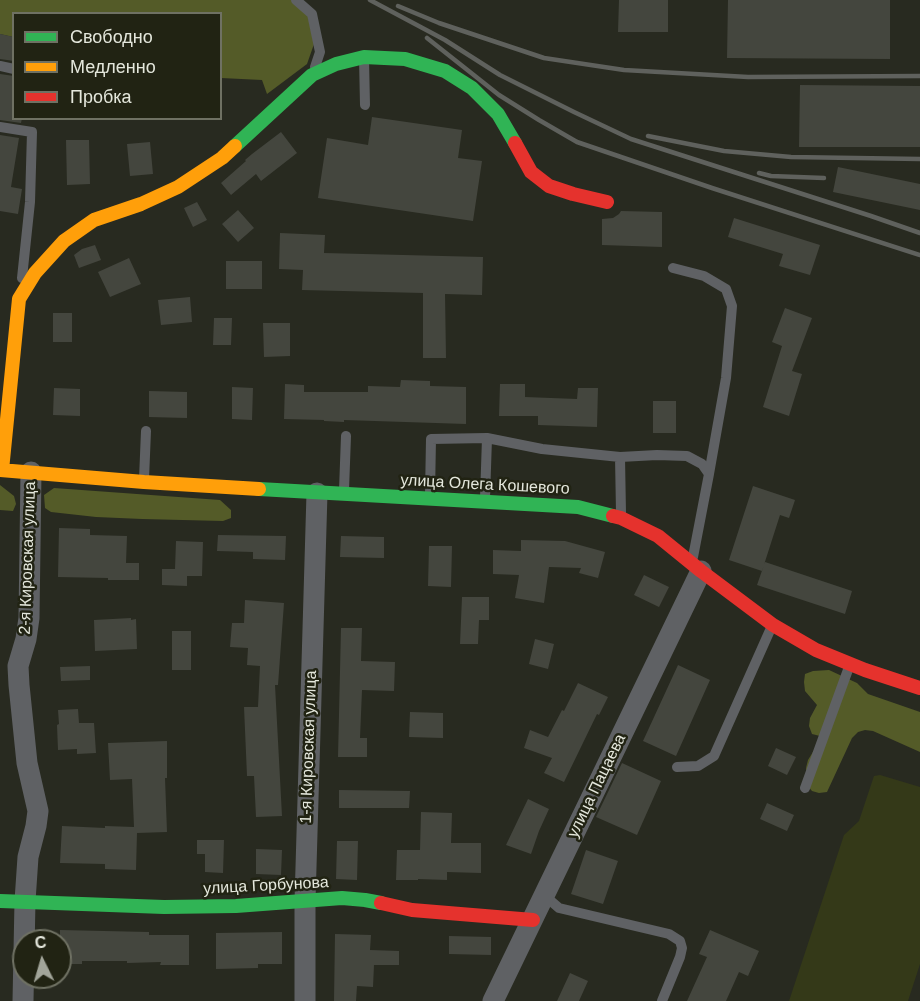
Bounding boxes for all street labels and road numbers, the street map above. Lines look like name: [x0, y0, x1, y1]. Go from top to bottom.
street label: улица Олега Кошевого: [400, 471, 570, 499]
street label: 2-я Кировская улица: [16, 481, 40, 635]
street label: 1-я Кировская улица: [297, 670, 321, 824]
street label: улица Пацаева: [564, 731, 630, 841]
street label: улица Горбунова: [203, 873, 329, 899]

